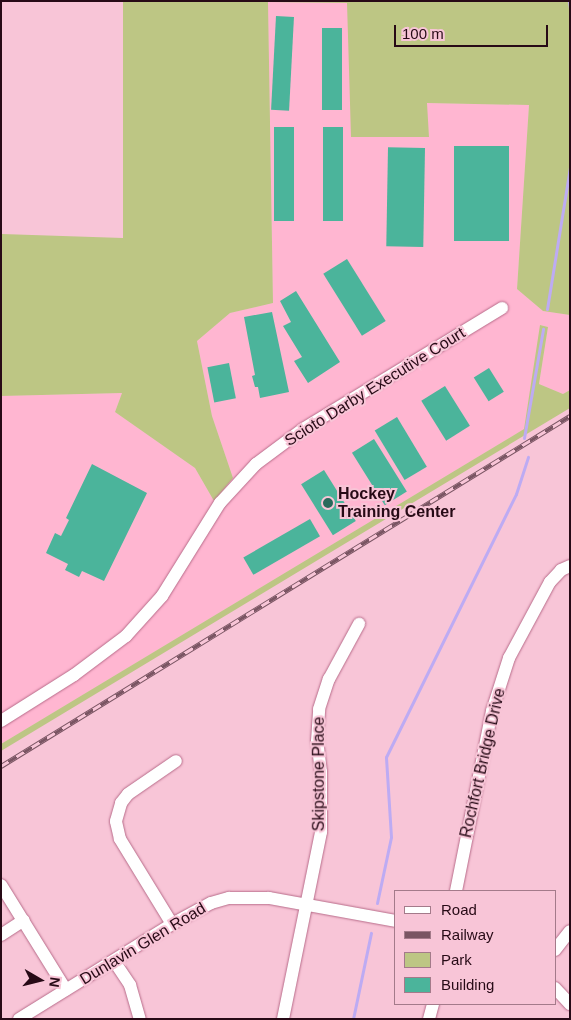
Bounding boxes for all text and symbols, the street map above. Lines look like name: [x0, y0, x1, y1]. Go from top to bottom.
scale bar: [396, 15, 550, 47]
text: 100 m: [402, 25, 444, 42]
street label: Scioto Darby Executive Court: [281, 323, 469, 451]
place label: Hockey Training Center: [338, 484, 455, 522]
marker: Hockey Training Center: [322, 497, 334, 509]
street label: Rochfort Bridge Drive: [456, 686, 510, 840]
street label: Skipstone Place: [309, 717, 329, 831]
legend: [394, 890, 556, 1005]
street label: Dunlavin Glen Road: [77, 899, 209, 989]
text: Road: [441, 901, 477, 918]
text: Railway: [441, 926, 494, 943]
text: Park: [441, 951, 472, 968]
north arrow: [15, 955, 65, 1005]
text: N: [46, 976, 63, 988]
text: Building: [441, 976, 494, 993]

